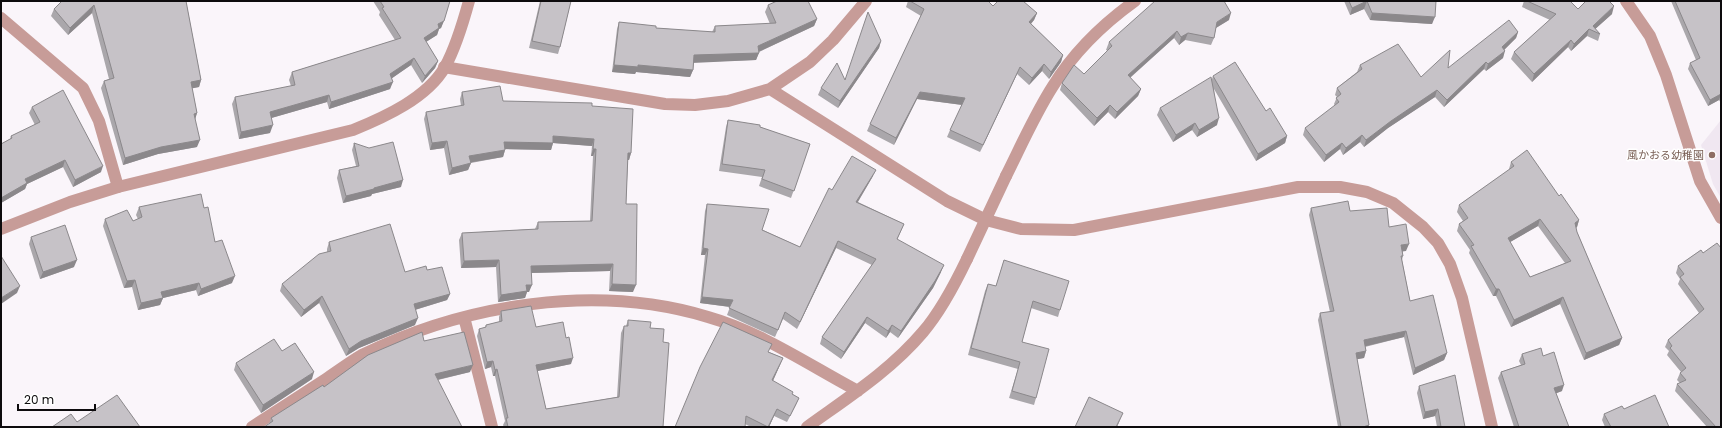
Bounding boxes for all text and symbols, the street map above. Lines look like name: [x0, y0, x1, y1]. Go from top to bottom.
place label: 風かおる幼稚園: [1627, 147, 1704, 163]
marker: 風かおる幼稚園: [1707, 150, 1717, 160]
scale bar: [18, 386, 95, 412]
text: 20 m: [24, 391, 54, 408]

